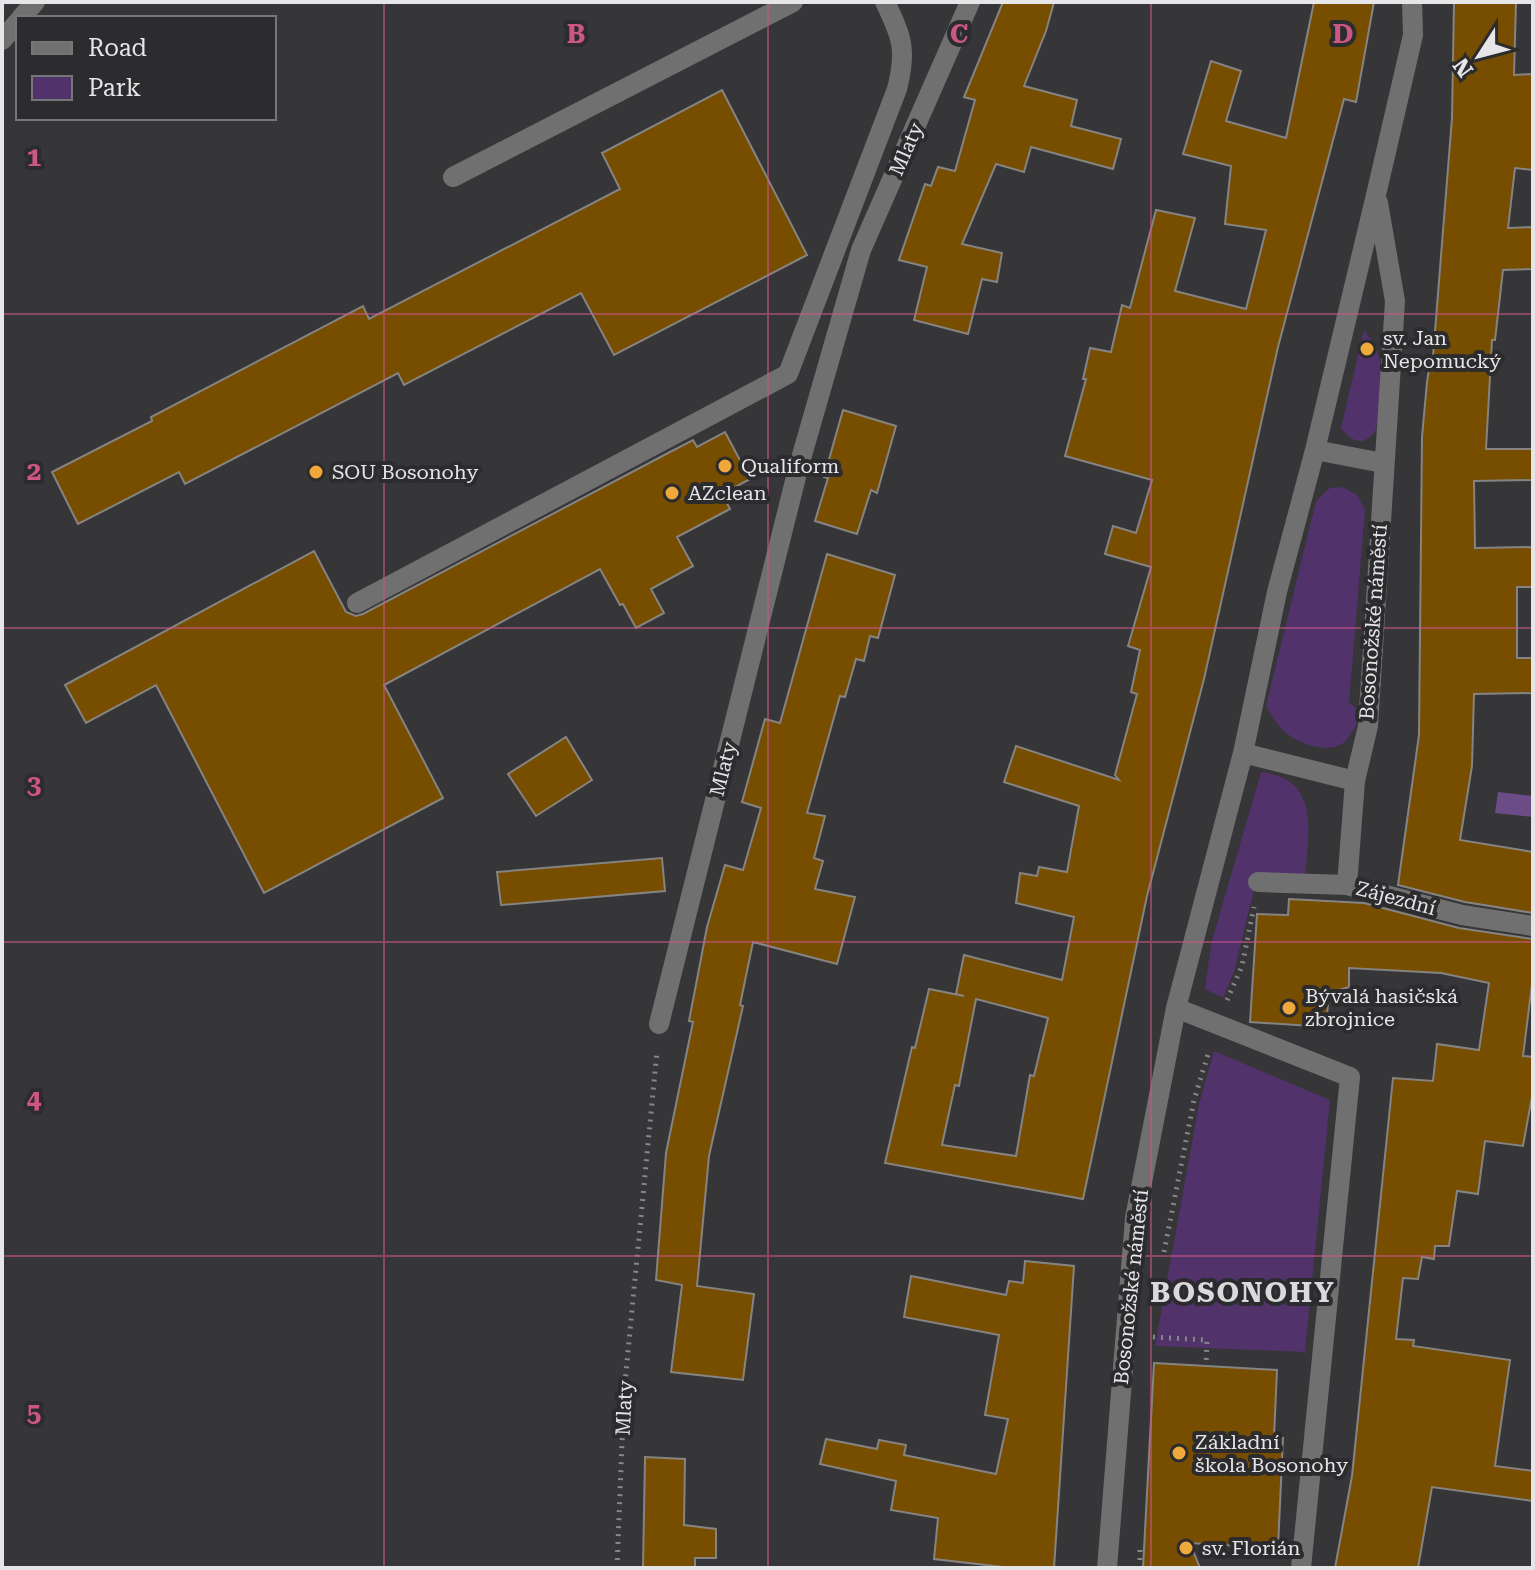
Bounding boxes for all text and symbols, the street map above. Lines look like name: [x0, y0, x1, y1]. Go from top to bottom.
legend: [16, 16, 276, 120]
north arrow: [1439, 16, 1519, 96]
text: B: [567, 19, 585, 49]
text: C: [950, 19, 968, 49]
text: D: [1333, 19, 1353, 49]
text: Road: [88, 34, 147, 62]
text: N: [1448, 53, 1478, 82]
text: Park: [88, 74, 141, 102]
street label: Mlaty: [884, 119, 928, 179]
text: 1: [27, 142, 41, 172]
place label: sv. Jan Nepomucký: [1383, 326, 1501, 373]
marker: sv. Jan Nepomucký: [1358, 340, 1376, 358]
place label: Qualiform: [741, 454, 839, 478]
text: 2: [27, 456, 41, 486]
marker: Qualiform: [716, 457, 734, 475]
place label: SOU Bosonohy: [332, 460, 479, 484]
marker: SOU Bosonohy: [307, 463, 325, 481]
place label: AZclean: [688, 481, 767, 505]
marker: AZclean: [663, 484, 681, 502]
street label: Bosonožské náměstí: [1354, 523, 1392, 721]
street label: Mlaty: [705, 739, 741, 799]
text: 3: [27, 770, 41, 800]
street label: Zájezdní: [1353, 876, 1439, 920]
place label: Bývalá hasičská zbrojnice: [1305, 984, 1458, 1031]
marker: Bývalá hasičská zbrojnice: [1280, 999, 1298, 1017]
text: 4: [27, 1084, 42, 1114]
street label: Bosonožské náměstí: [1109, 1188, 1153, 1386]
district label: BOSONOHY: [1150, 1276, 1336, 1309]
street label: Mlaty: [611, 1380, 637, 1436]
text: 5: [27, 1398, 41, 1428]
place label: Základní škola Bosonohy: [1195, 1430, 1348, 1477]
marker: Základní škola Bosonohy: [1170, 1444, 1188, 1462]
place label: sv. Florián: [1202, 1536, 1300, 1560]
marker: sv. Florián: [1177, 1539, 1195, 1557]

